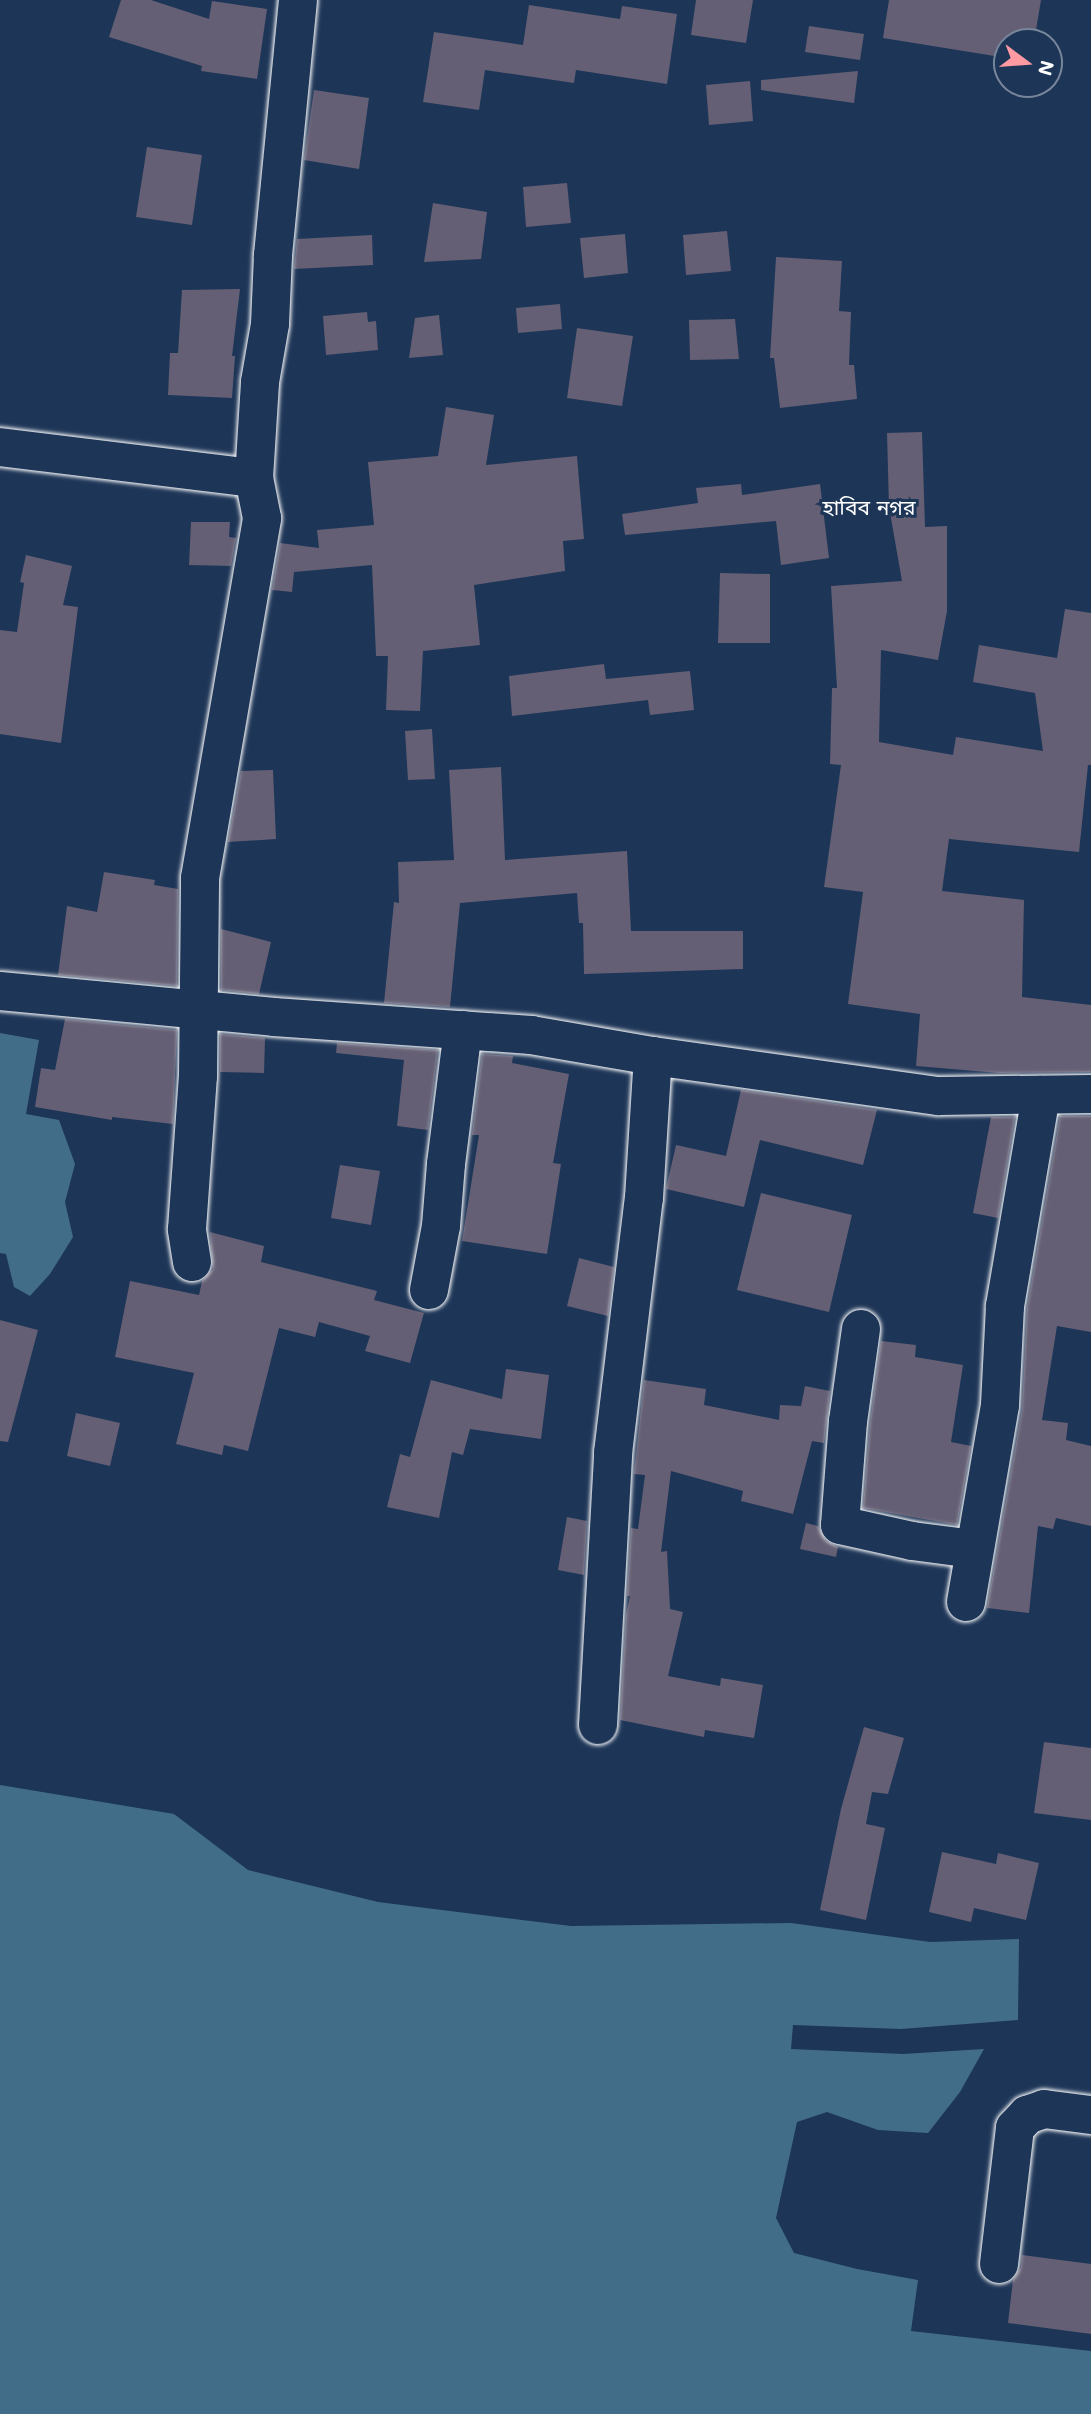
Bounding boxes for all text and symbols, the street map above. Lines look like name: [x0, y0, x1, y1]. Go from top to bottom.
north arrow: [993, 28, 1063, 98]
text: N: [1033, 58, 1061, 79]
district label: হাবিব নগর: [823, 494, 915, 520]

